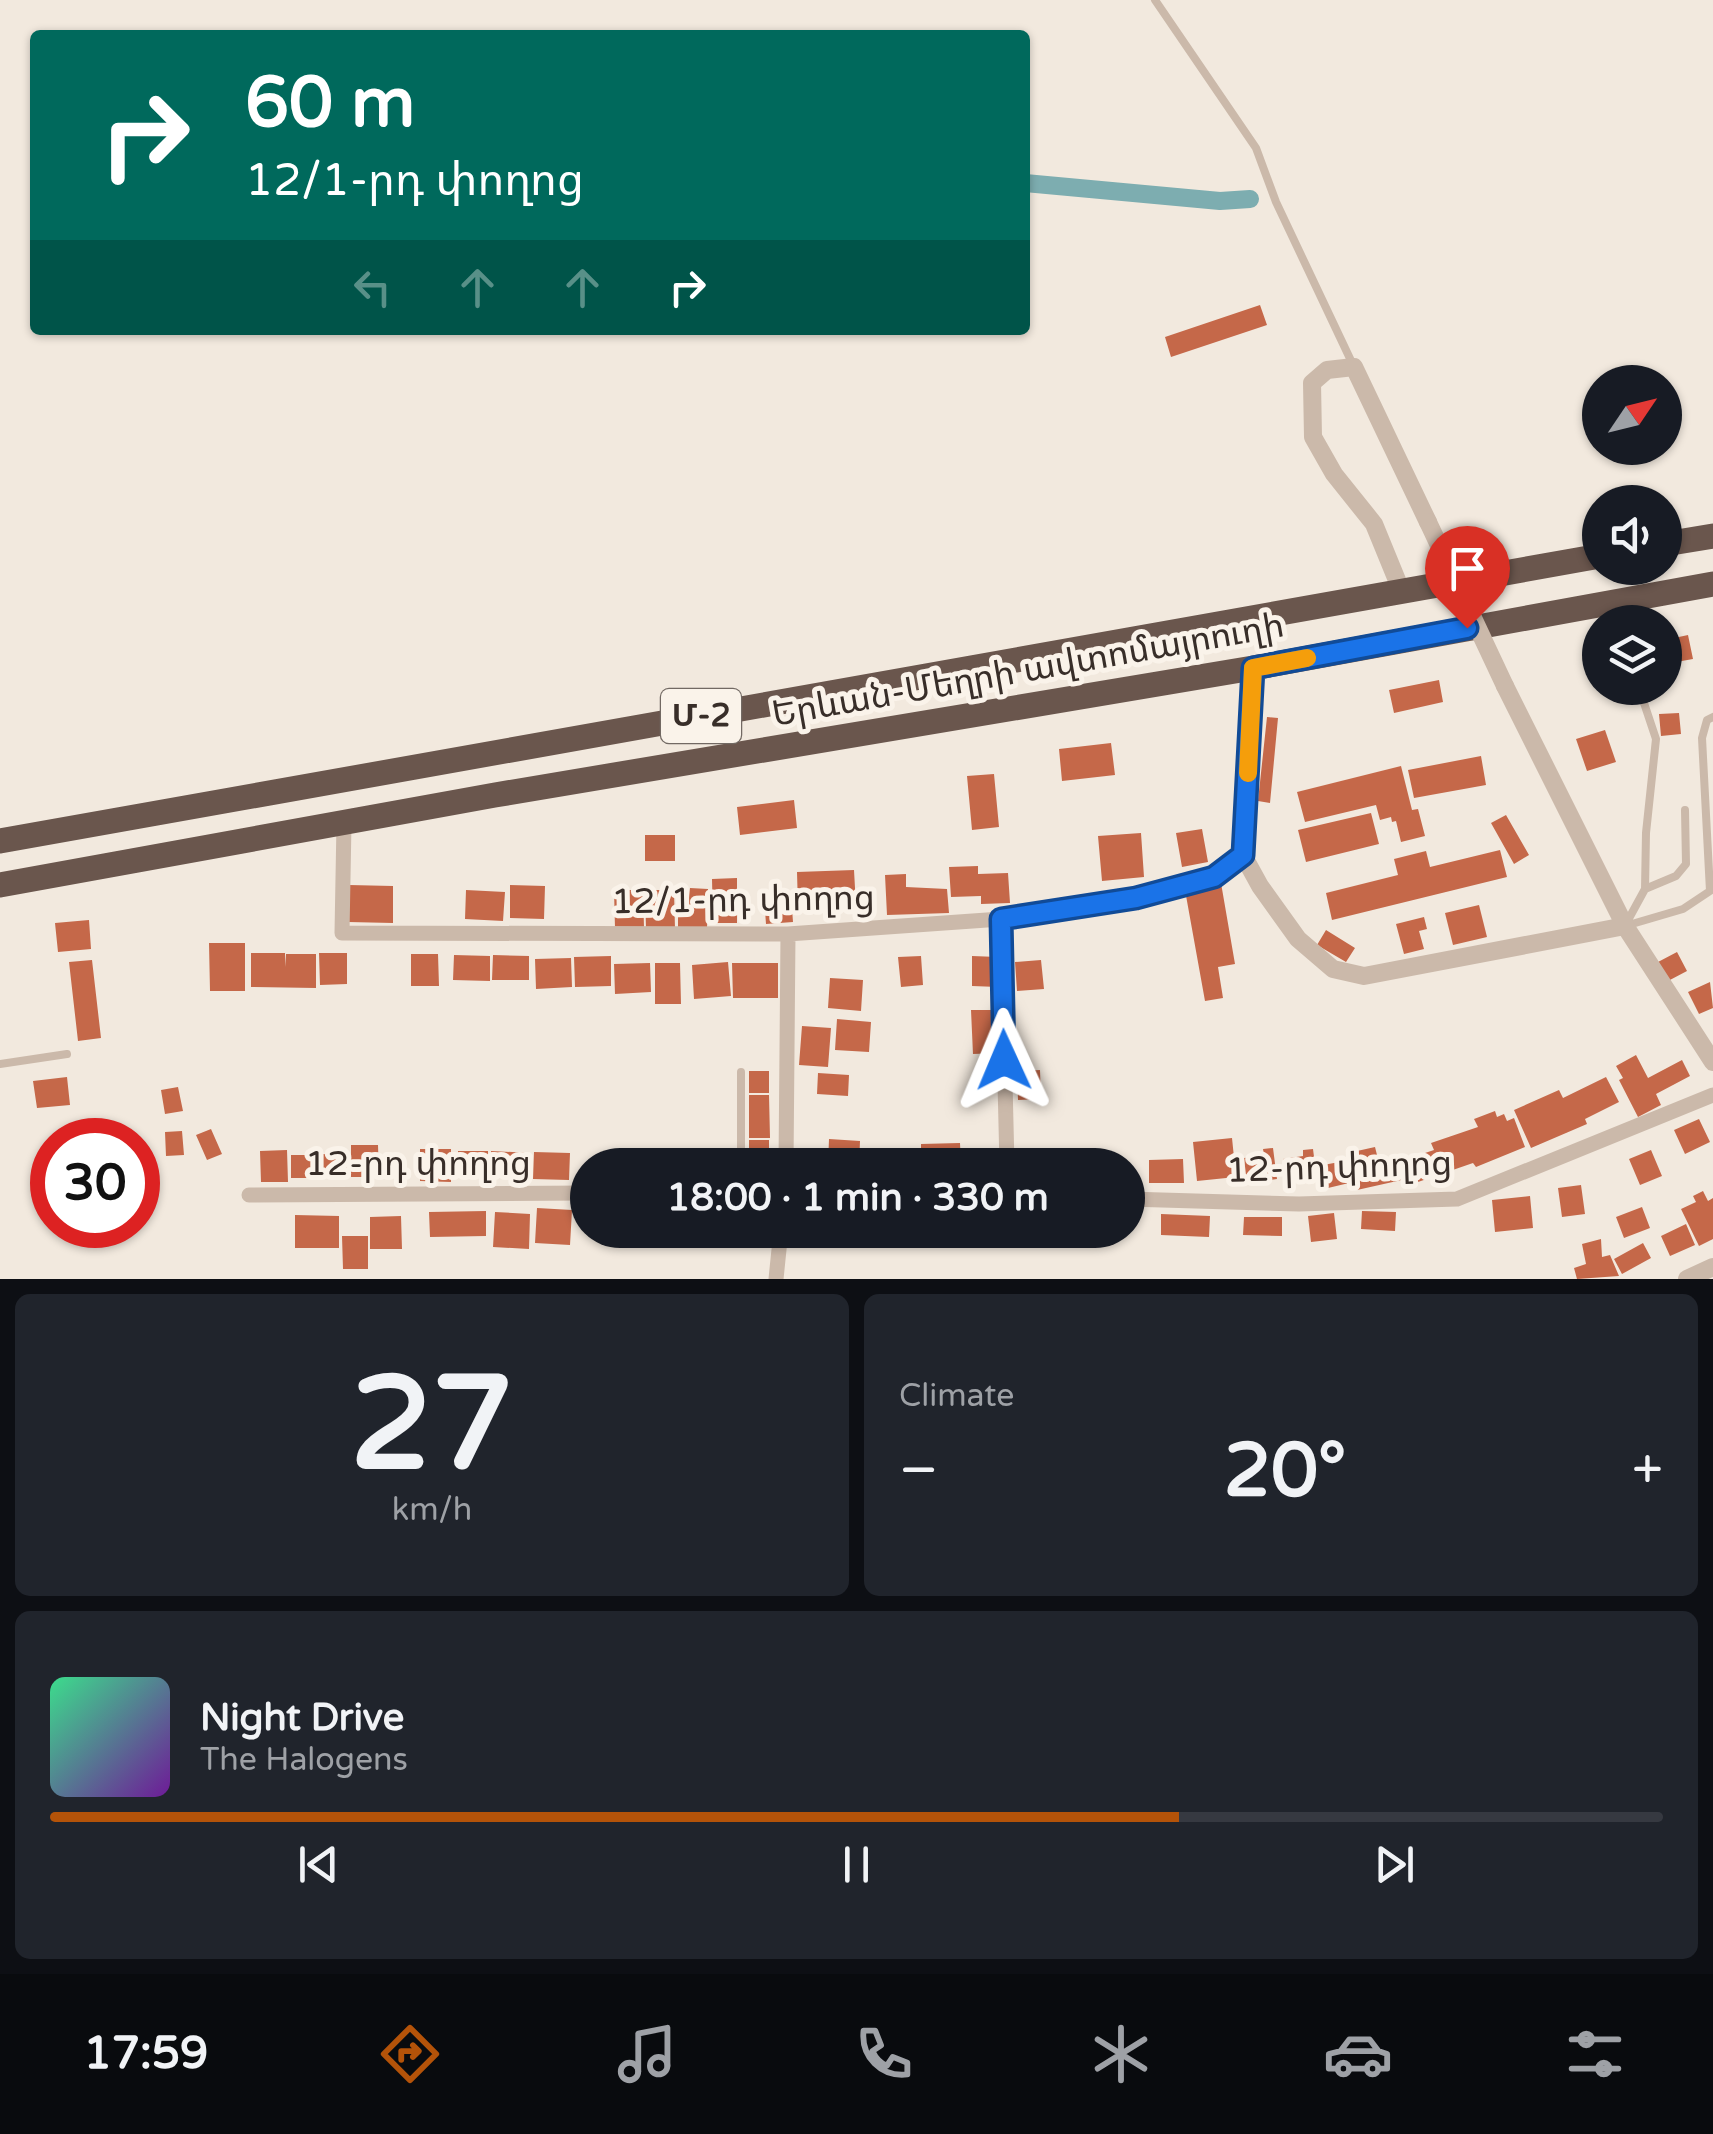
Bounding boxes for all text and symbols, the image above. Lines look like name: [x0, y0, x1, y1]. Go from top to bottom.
text: 60 m: [245, 62, 415, 146]
icon: right: [80, 70, 210, 200]
text: 12/1-րդ փողոց: [245, 154, 584, 208]
icon: left: [345, 260, 400, 315]
icon: ahead: [450, 260, 505, 315]
icon: ahead: [555, 260, 610, 315]
icon: right: [660, 260, 715, 315]
north arrow: [1582, 365, 1682, 465]
map controls: [1582, 365, 1682, 705]
button: sound: [1582, 485, 1682, 585]
pin: [1425, 526, 1510, 629]
icon: arrive: [1440, 541, 1495, 596]
street label: Երևան-Մեղրի ավտոմայրուղի: [769, 604, 1287, 736]
button: layers: [1582, 605, 1682, 705]
road number: Մ-2: [661, 689, 741, 743]
street label: 12/1-րդ փողոց: [611, 877, 875, 923]
position arrow: [952, 1008, 1056, 1112]
speed limit sign: 30: [30, 1118, 160, 1248]
street label: 12-րդ փողոց: [1225, 1142, 1453, 1192]
street label: 12-րդ փողոց: [305, 1143, 531, 1185]
text: 18:00 · 1 min · 330 m: [666, 1175, 1049, 1221]
text: 27: [350, 1348, 514, 1504]
text: Climate: [899, 1377, 1014, 1415]
text: 20°: [1224, 1426, 1346, 1516]
text: −: [899, 1438, 938, 1504]
text: +: [1632, 1438, 1663, 1504]
text: km/h: [392, 1491, 472, 1529]
text: Night Drive: [200, 1695, 404, 1741]
text: The Halogens: [200, 1741, 408, 1779]
icon: previous: [291, 1837, 346, 1892]
icon: pause: [829, 1837, 884, 1892]
icon: next: [1367, 1837, 1422, 1892]
icon: directions: [375, 2019, 445, 2089]
icon: music: [612, 2019, 682, 2089]
icon: phone: [849, 2019, 919, 2089]
icon: climate: [1086, 2019, 1156, 2089]
icon: car: [1323, 2019, 1393, 2089]
icon: filters: [1560, 2019, 1630, 2089]
text: 17:59: [83, 2027, 208, 2081]

